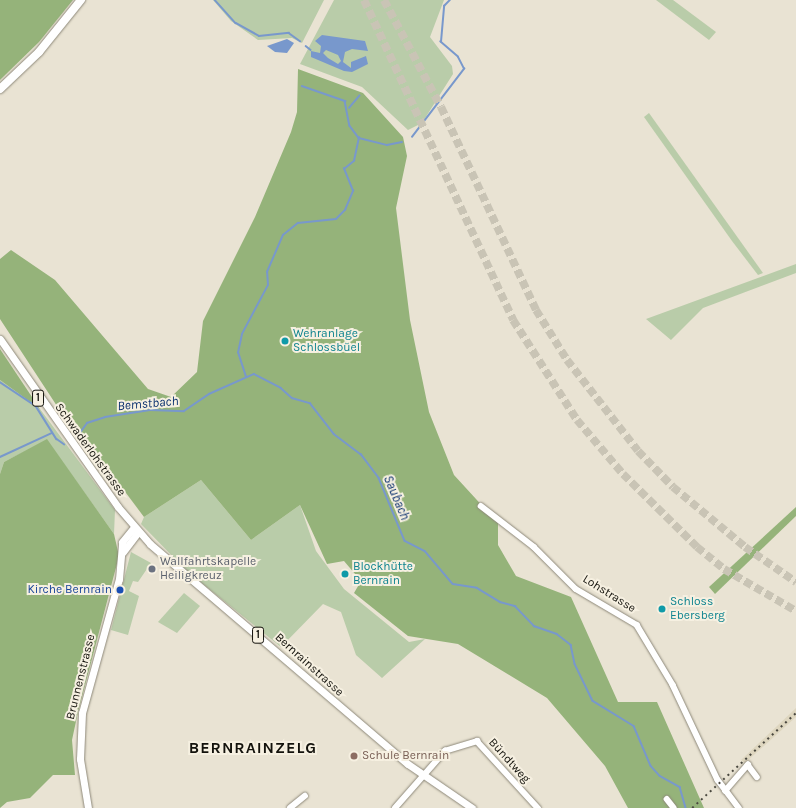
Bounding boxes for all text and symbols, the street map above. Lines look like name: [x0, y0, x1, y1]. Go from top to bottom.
place label: Wehranlage Schlossbüel: [293, 327, 360, 355]
marker: Wehranlage Schlossbüel: [280, 336, 290, 346]
road number: 1: [32, 389, 44, 407]
water label: Bemstbach: [117, 394, 179, 414]
street label: Schwaderlohstrasse: [51, 401, 129, 499]
water label: Saubach: [380, 473, 412, 523]
place label: Wallfahrtskapelle Heiligkreuz: [160, 555, 256, 583]
place label: Blockhütte Bernrain: [353, 560, 413, 588]
marker: Wallfahrtskapelle Heiligkreuz: [147, 564, 157, 574]
marker: Blockhütte Bernrain: [340, 569, 350, 579]
street label: Lohstrasse: [580, 572, 638, 616]
place label: Kirche Bernrain: [27, 583, 112, 597]
marker: Kirche Bernrain: [115, 585, 125, 595]
place label: Schloss Ebersberg: [670, 595, 725, 623]
marker: Schloss Ebersberg: [657, 604, 667, 614]
road number: 1: [252, 626, 264, 644]
street label: Bernrainstrasse: [272, 630, 346, 700]
street label: Brunnenstrasse: [63, 633, 99, 721]
street label: Bündtweg: [485, 736, 533, 786]
district label: BERNRAINZELG: [189, 738, 317, 758]
place label: Schule Bernrain: [362, 749, 449, 763]
marker: Schule Bernrain: [349, 751, 359, 761]

